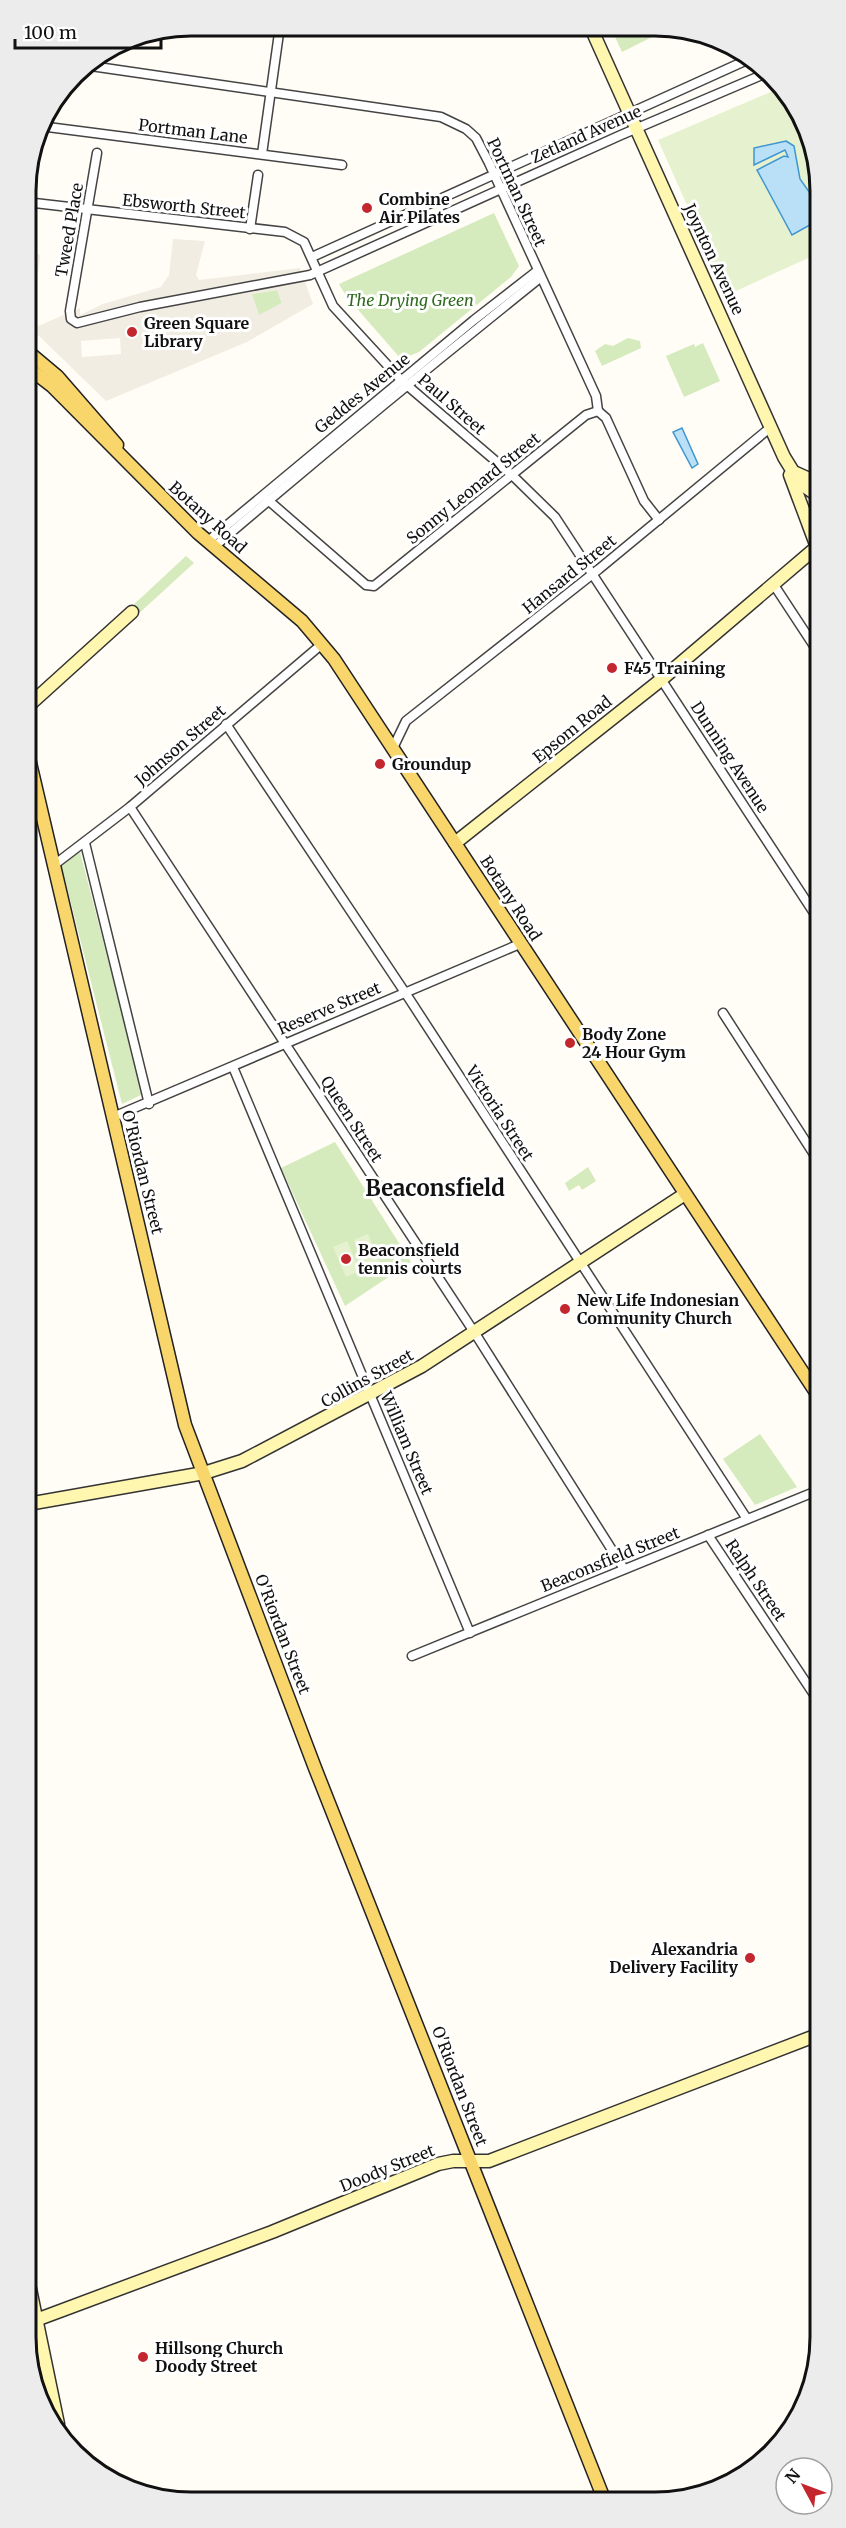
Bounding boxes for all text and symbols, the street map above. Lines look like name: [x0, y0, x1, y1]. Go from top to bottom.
scale bar: [15, 12, 160, 50]
text: 100 m: [24, 21, 77, 44]
street label: Zetland Avenue: [528, 101, 644, 167]
street label: Portman Lane: [137, 114, 249, 148]
street label: Portman Street: [483, 135, 551, 250]
street label: Tweed Place: [51, 181, 87, 279]
place label: Combine Air Pilates: [378, 189, 460, 227]
street label: Ebsworth Street: [121, 190, 247, 222]
street label: Joynton Avenue: [679, 199, 748, 318]
marker: Combine Air Pilates: [360, 201, 374, 215]
park label: The Drying Green: [346, 290, 474, 310]
place label: Green Square Library: [144, 313, 250, 351]
marker: Green Square Library: [125, 325, 139, 339]
street label: Geddes Avenue: [310, 349, 414, 437]
street label: Paul Street: [414, 369, 490, 439]
street label: Sonny Leonard Street: [402, 427, 544, 548]
street label: Botany Road: [165, 477, 251, 557]
street label: Hansard Street: [518, 530, 620, 618]
place label: F45 Training: [624, 658, 725, 678]
marker: F45 Training: [605, 661, 619, 675]
street label: Epsom Road: [529, 691, 616, 767]
street label: Dunning Avenue: [687, 698, 773, 816]
street label: Johnson Street: [130, 700, 230, 790]
place label: Groundup: [392, 754, 471, 774]
marker: Groundup: [373, 757, 387, 771]
street label: Botany Road: [476, 852, 546, 945]
street label: Reserve Street: [274, 977, 384, 1039]
place label: Body Zone 24 Hour Gym: [582, 1024, 686, 1062]
marker: Body Zone 24 Hour Gym: [563, 1036, 577, 1050]
street label: Victoria Street: [461, 1061, 539, 1165]
street label: Queen Street: [317, 1072, 388, 1167]
street label: O'Riordan Street: [118, 1108, 168, 1237]
district label: Beaconsfield: [365, 1174, 505, 1202]
place label: Beaconsfield tennis courts: [358, 1240, 462, 1278]
marker: Beaconsfield tennis courts: [339, 1252, 353, 1266]
place label: New Life Indonesian Community Church: [577, 1290, 739, 1328]
marker: New Life Indonesian Community Church: [558, 1302, 572, 1316]
street label: Collins Street: [317, 1344, 417, 1412]
street label: William Street: [376, 1387, 438, 1498]
street label: Beaconsfield Street: [538, 1522, 683, 1596]
street label: Ralph Street: [721, 1535, 791, 1625]
street label: O'Riordan Street: [251, 1571, 315, 1697]
place label: Alexandria Delivery Facility: [609, 1939, 739, 1977]
marker: Alexandria Delivery Facility: [743, 1951, 757, 1965]
street label: O'Riordan Street: [428, 2023, 492, 2149]
street label: Doody Street: [337, 2140, 438, 2196]
place label: Hillsong Church Doody Street: [155, 2338, 283, 2376]
marker: Hillsong Church Doody Street: [136, 2350, 150, 2364]
north arrow: [774, 2456, 834, 2516]
text: N: [781, 2465, 805, 2487]

